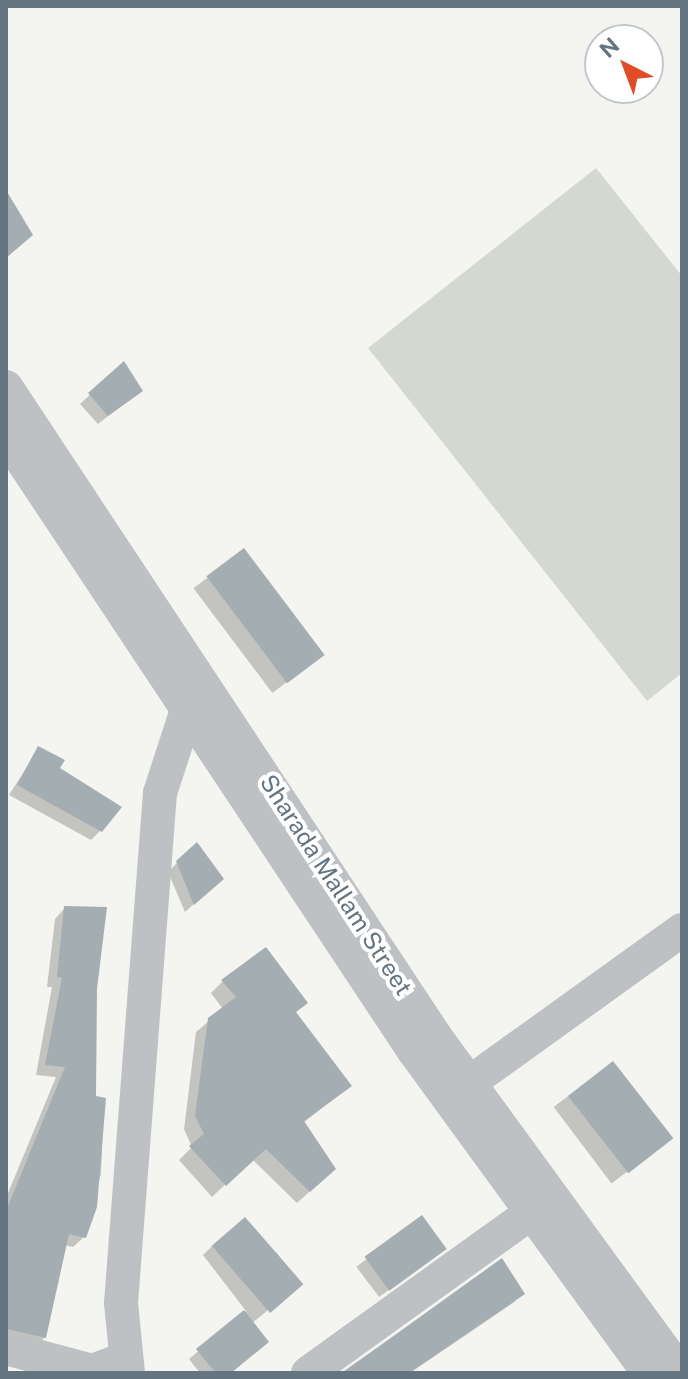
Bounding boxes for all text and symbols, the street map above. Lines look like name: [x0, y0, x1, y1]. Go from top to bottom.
north arrow: [584, 24, 664, 104]
text: N: [594, 32, 624, 63]
street label: Sharada Mallam Street: [254, 769, 418, 1001]

